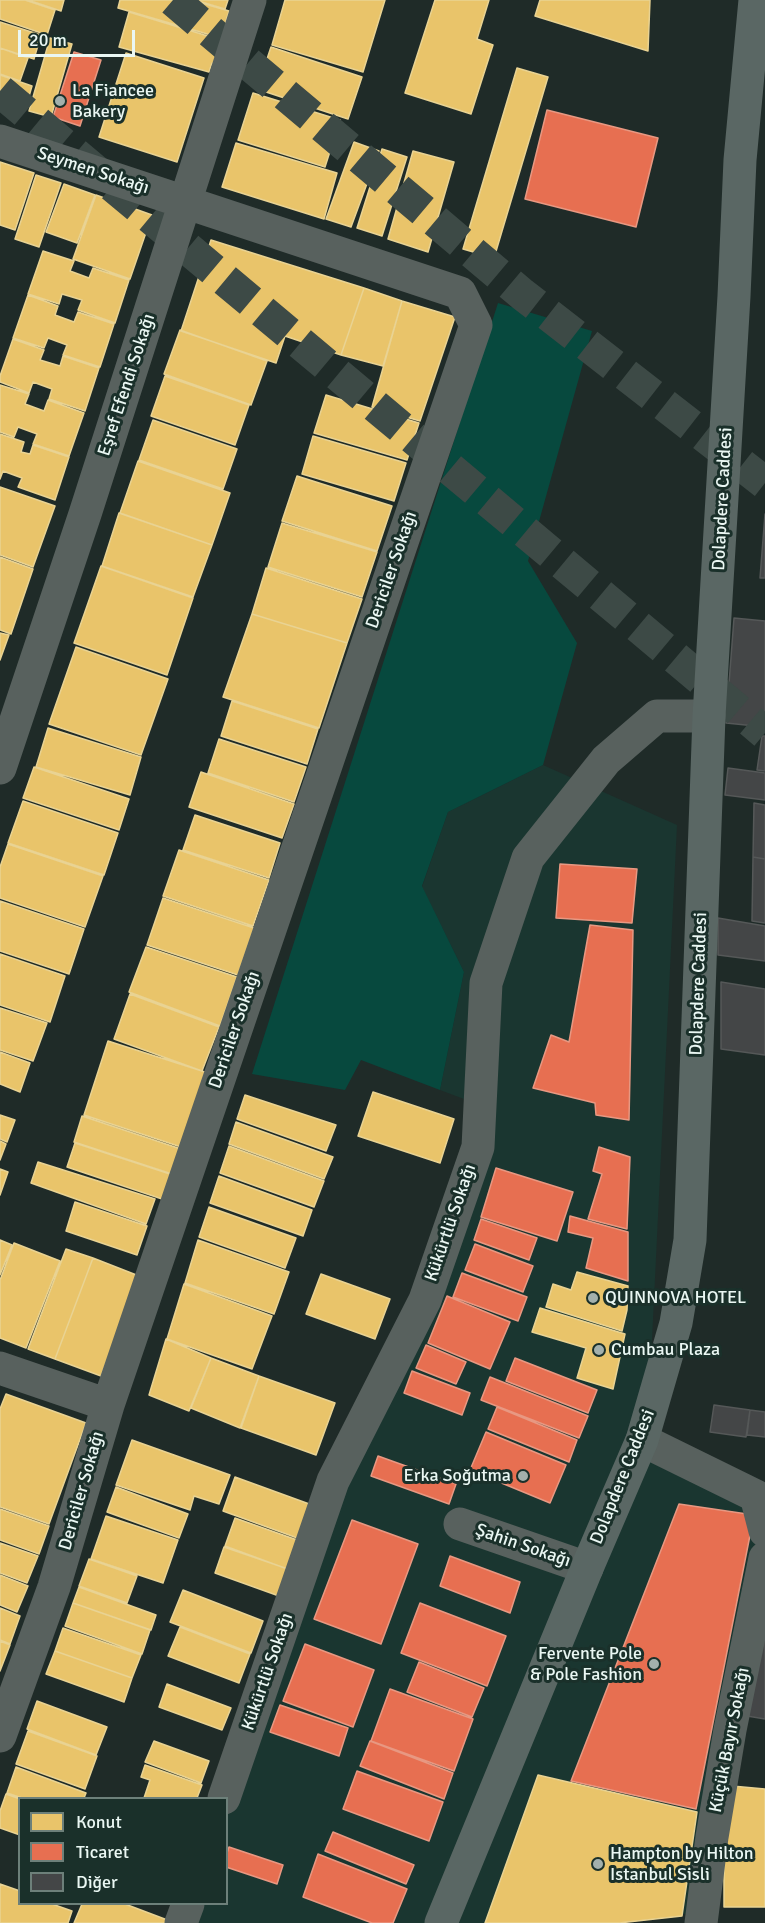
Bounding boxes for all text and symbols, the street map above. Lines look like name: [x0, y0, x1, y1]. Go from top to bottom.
scale bar: [21, 18, 138, 56]
text: 20 m: [29, 29, 67, 51]
place label: La Fiancee Bakery: [72, 80, 154, 122]
marker: La Fiancee Bakery: [53, 94, 67, 108]
street label: Seymen Sokağı: [34, 143, 152, 199]
street label: Eşref Efendi Sokağı: [94, 311, 160, 459]
street label: Dolapdere Caddesi: [708, 427, 738, 571]
street label: Dericiler Sokağı: [362, 509, 422, 631]
street label: Dolapdere Caddesi: [686, 912, 712, 1056]
street label: Dericiler Sokağı: [205, 969, 265, 1091]
street label: Kükürtlü Sokağı: [421, 1161, 481, 1285]
place label: QUINNOVA HOTEL: [605, 1287, 746, 1309]
marker: QUINNOVA HOTEL: [586, 1291, 600, 1305]
place label: Cumbau Plaza: [611, 1339, 720, 1361]
marker: Cumbau Plaza: [592, 1343, 606, 1357]
street label: Dolapdere Caddesi: [586, 1406, 660, 1548]
street label: Dericiler Sokağı: [55, 1429, 109, 1553]
place label: Erka Soğutma: [404, 1465, 511, 1487]
marker: Erka Soğutma: [516, 1469, 530, 1483]
street label: Şahin Sokağı: [472, 1520, 574, 1572]
street label: Kükürtlü Sokağı: [238, 1610, 298, 1734]
place label: Fervente Pole & Pole Fashion: [530, 1643, 642, 1686]
marker: Fervente Pole & Pole Fashion: [647, 1657, 661, 1671]
street label: Küçük Bayır Sokağı: [705, 1666, 755, 1814]
legend: [18, 1797, 228, 1905]
text: Konut: [76, 1811, 122, 1833]
text: Ticaret: [76, 1841, 129, 1863]
place label: Hampton by Hilton Istanbul Sisli: [610, 1843, 754, 1886]
marker: Hampton by Hilton Istanbul Sisli: [591, 1857, 605, 1871]
text: Diğer: [76, 1871, 118, 1893]

